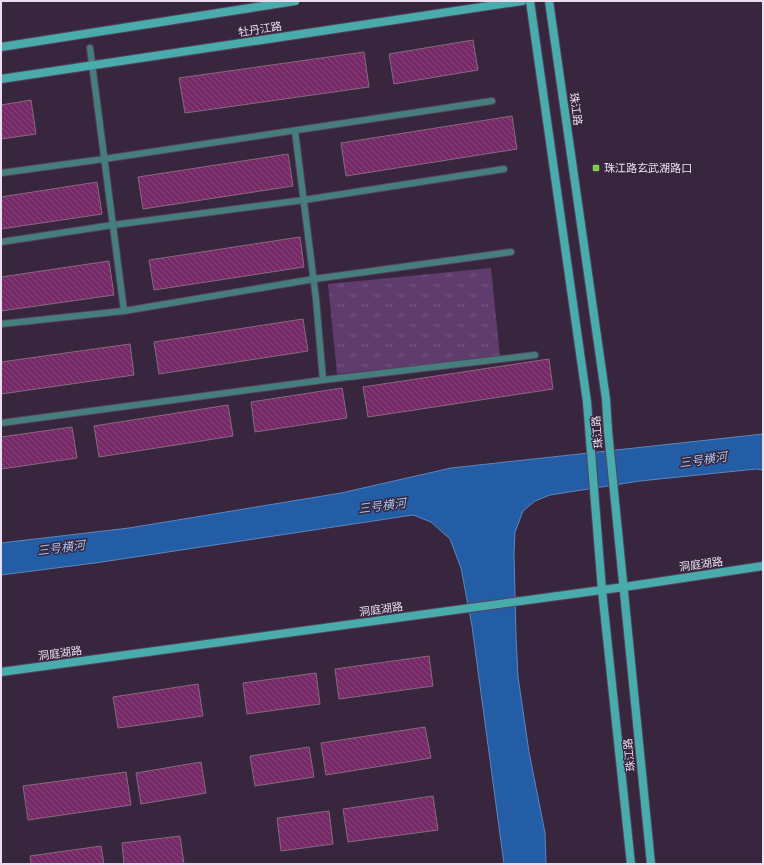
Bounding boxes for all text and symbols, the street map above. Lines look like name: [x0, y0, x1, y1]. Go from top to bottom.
street label: 牡丹江路: [237, 19, 283, 39]
street label: 珠江路: [567, 92, 585, 126]
place label: 珠江路玄武湖路口: [604, 161, 692, 175]
marker: 珠江路玄武湖路口: [591, 163, 601, 173]
street label: 珠江路: [589, 415, 605, 449]
water label: 三号横河: [678, 448, 730, 471]
water label: 三号横河: [357, 495, 409, 517]
water label: 三号横河: [36, 537, 88, 559]
street label: 洞庭湖路: [678, 554, 724, 574]
street label: 洞庭湖路: [358, 599, 404, 619]
street label: 洞庭湖路: [37, 643, 83, 663]
street label: 珠江路: [620, 738, 638, 772]

